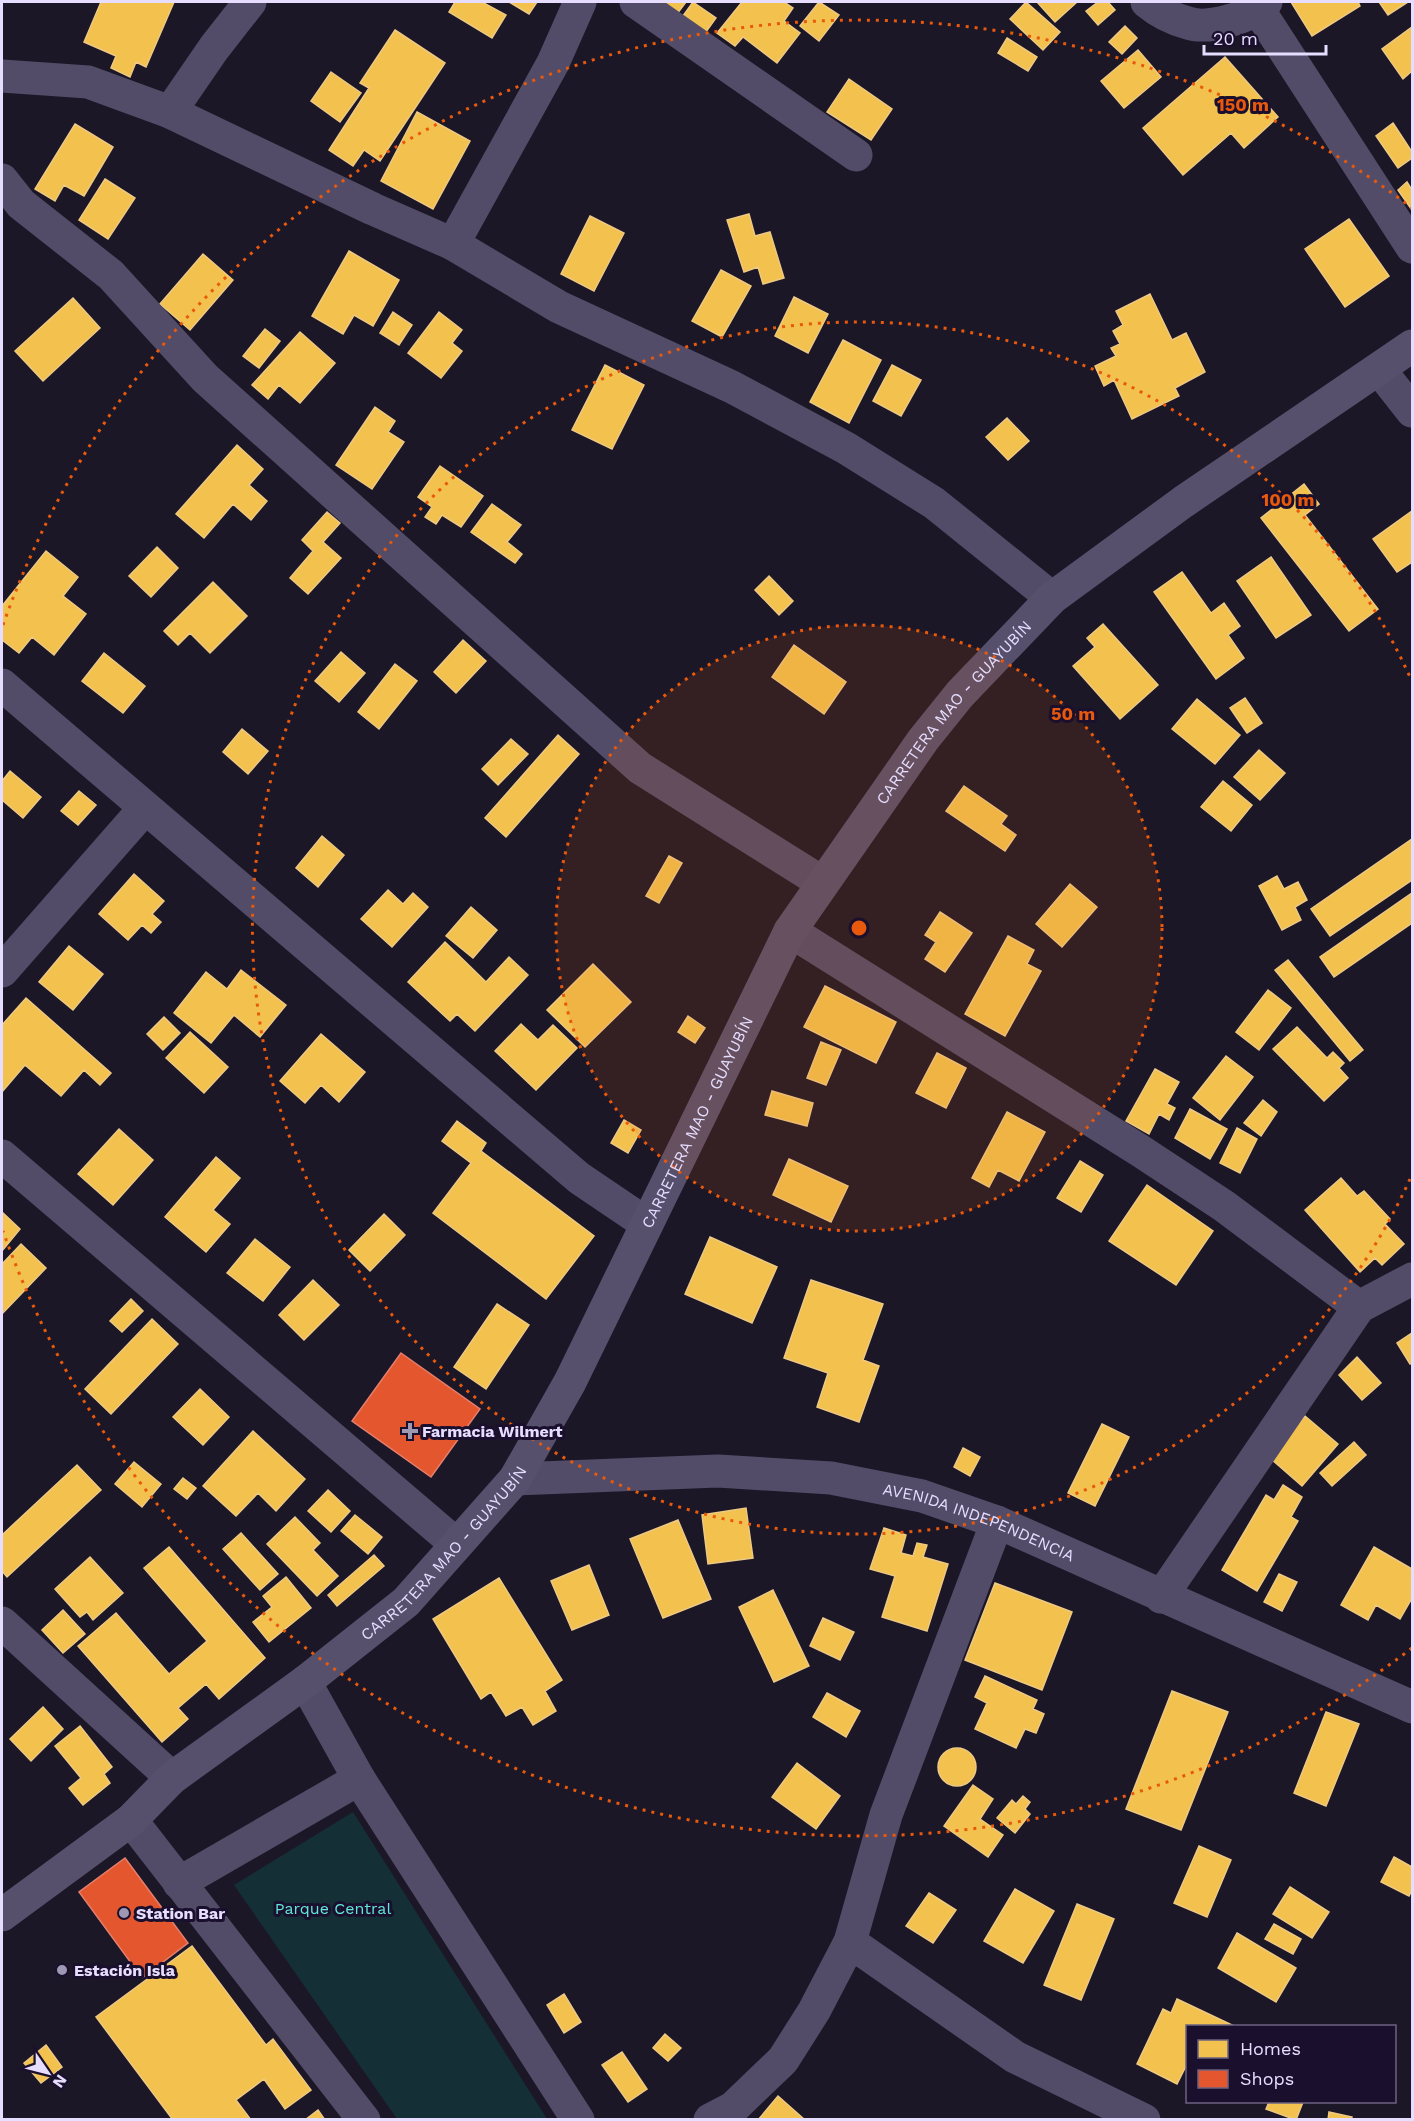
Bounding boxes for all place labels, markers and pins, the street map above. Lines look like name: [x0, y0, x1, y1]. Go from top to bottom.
centre of rings: [849, 918, 869, 938]
place label: Farmacia Wilmert: [422, 1422, 562, 1441]
marker: Farmacia Wilmert: [403, 1424, 417, 1438]
place label: Station Bar: [136, 1904, 225, 1923]
marker: Station Bar: [117, 1906, 131, 1920]
place label: Estación Isla: [74, 1961, 176, 1980]
marker: Estación Isla: [55, 1963, 69, 1977]

